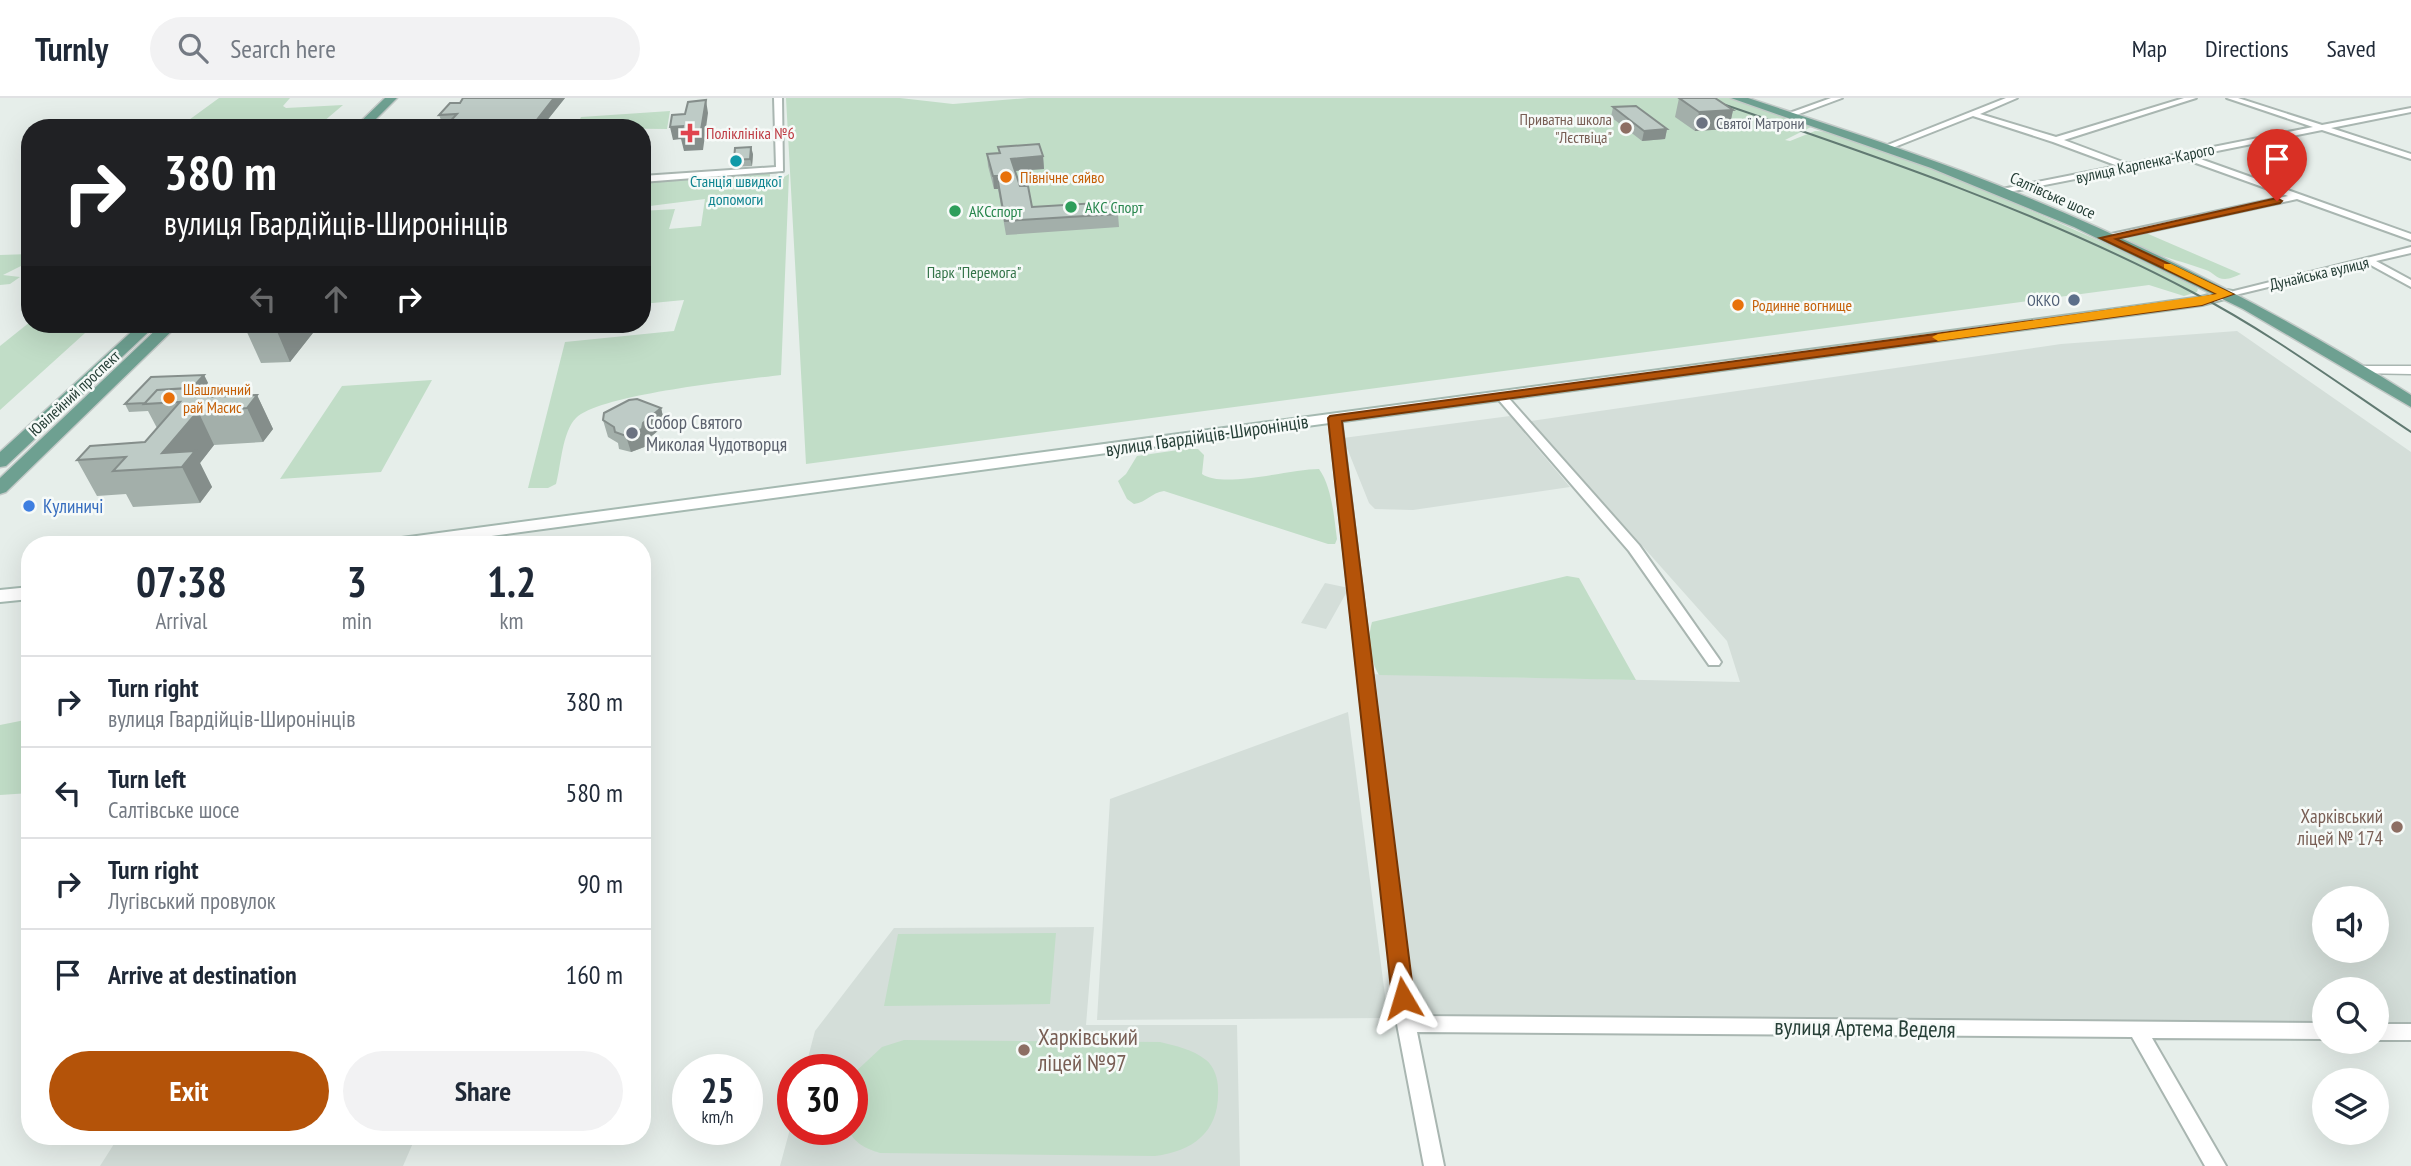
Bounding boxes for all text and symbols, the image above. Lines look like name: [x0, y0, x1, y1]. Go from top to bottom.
search box: [150, 17, 640, 80]
text: Turnly: [35, 27, 108, 70]
icon: search: [174, 29, 212, 67]
text: Search here: [230, 32, 336, 65]
text: Map: [2132, 33, 2167, 64]
text: Directions: [2205, 33, 2289, 64]
text: Saved: [2327, 33, 2376, 64]
place label: Приватна школа "Лєствіца": [1520, 109, 1612, 147]
place label: Святої Матрони: [1716, 113, 1804, 133]
marker: Святої Матрони: [1694, 115, 1710, 131]
marker: Приватна школа "Лєствіца": [1618, 120, 1634, 136]
marker: Поліклініка №6: [680, 123, 700, 143]
place label: Поліклініка №6: [706, 123, 795, 143]
pin: [2247, 129, 2307, 201]
street label: вулиця Карпенка-Карого: [2074, 139, 2216, 187]
text: 380 m: [164, 140, 277, 204]
icon: arrive: [2258, 140, 2296, 178]
icon: right: [49, 147, 140, 238]
marker: Станція швидкої допомоги: [728, 153, 744, 169]
place label: Північне сяйво: [1020, 167, 1104, 187]
street label: Салтівське шосе: [2007, 167, 2099, 223]
marker: Північне сяйво: [998, 169, 1014, 185]
place label: Станція швидкої допомоги: [690, 171, 782, 209]
place label: АКС Спорт: [1085, 197, 1144, 217]
marker: АКС Спорт: [1063, 199, 1079, 215]
place label: АКСспорт: [969, 201, 1023, 221]
text: вулиця Гвардійців-Широнінців: [164, 202, 508, 244]
marker: АКСспорт: [947, 203, 963, 219]
street label: Дунайська вулиця: [2267, 252, 2371, 294]
park label: Парк "Перемога": [927, 262, 1021, 282]
icon: left: [244, 280, 282, 318]
icon: ahead: [317, 280, 355, 318]
icon: right: [390, 280, 428, 318]
place label: ОККО: [2027, 290, 2060, 310]
marker: ОККО: [2066, 292, 2082, 308]
place label: Родинне вогнище: [1752, 295, 1852, 315]
marker: Родинне вогнище: [1730, 297, 1746, 313]
street label: Ювілейний проспект: [24, 345, 124, 440]
place label: Шашличний рай Масис: [183, 379, 251, 417]
marker: Шашличний рай Масис: [161, 390, 177, 406]
street label: вулиця Гвардійців-Широнінців: [1104, 409, 1310, 461]
place label: Собор Святого Миколая Чудотворця: [646, 410, 787, 456]
marker: Собор Святого Миколая Чудотворця: [624, 425, 640, 441]
place label: Кулиничі: [43, 494, 103, 518]
marker: Кулиничі: [21, 498, 37, 514]
text: 07:38: [136, 554, 227, 609]
text: 3: [347, 554, 367, 609]
text: 1.2: [487, 554, 536, 609]
text: Arrival: [155, 606, 207, 635]
text: min: [342, 606, 372, 635]
text: km: [500, 606, 523, 635]
text: Turn right: [108, 671, 199, 704]
icon: right: [49, 683, 87, 721]
text: 380 m: [565, 685, 623, 718]
text: вулиця Гвардійців-Широнінців: [108, 704, 355, 733]
text: Turn left: [108, 762, 186, 795]
icon: left: [49, 774, 87, 812]
text: 580 m: [565, 776, 623, 809]
text: Салтівське шосе: [108, 795, 240, 824]
place label: Харківський ліцей № 174: [2296, 804, 2383, 850]
marker: Харківський ліцей № 174: [2389, 819, 2405, 835]
text: Turn right: [108, 853, 199, 886]
icon: right: [49, 865, 87, 903]
text: 90 m: [577, 867, 623, 900]
text: Лугівський провулок: [108, 886, 276, 915]
map controls: [2312, 886, 2389, 1145]
button: sound: [2312, 886, 2389, 963]
icon: arrive: [49, 956, 87, 994]
text: Arrive at destination: [108, 958, 297, 991]
text: 160 m: [565, 958, 623, 991]
position arrow: [1366, 961, 1440, 1035]
button: search: [2312, 977, 2389, 1054]
street label: вулиця Артема Веделя: [1774, 1011, 1956, 1044]
place label: Харківський ліцей №97: [1037, 1022, 1138, 1077]
marker: Харківський ліцей №97: [1016, 1042, 1032, 1058]
button: Exit: [49, 1051, 329, 1131]
button: Share: [343, 1051, 623, 1131]
speed limit sign: 30: [777, 1054, 868, 1145]
text: 25: [701, 1067, 734, 1113]
button: layers: [2312, 1068, 2389, 1145]
text: km/h: [702, 1105, 733, 1128]

